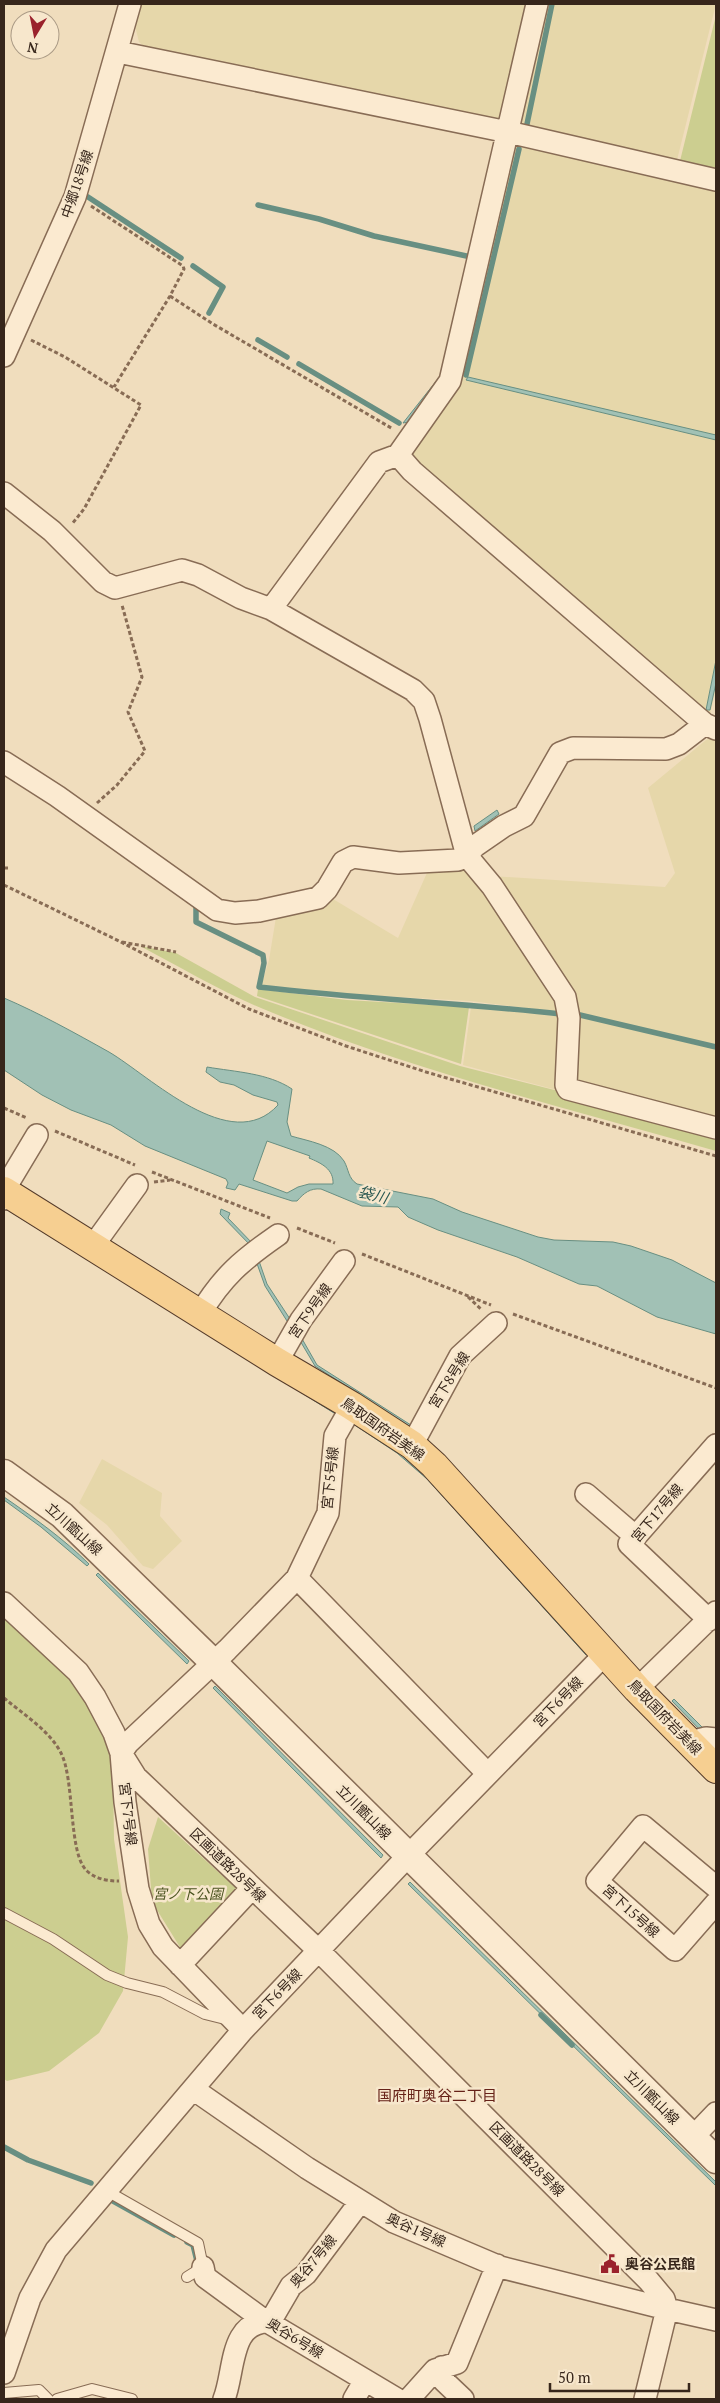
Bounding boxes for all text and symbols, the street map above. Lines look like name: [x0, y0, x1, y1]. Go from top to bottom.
north arrow: [10, 10, 60, 60]
text: N: [25, 38, 40, 59]
street label: 中郷18号線: [56, 147, 97, 220]
water label: 袋川: [356, 1180, 392, 1208]
street label: 宮下9号線: [284, 1279, 336, 1342]
street label: 宮下8号線: [424, 1348, 473, 1412]
street label: 鳥取国府岩美線: [338, 1393, 429, 1464]
street label: 宮下5号線: [317, 1445, 342, 1511]
street label: 宮下17号線: [627, 1479, 687, 1546]
street label: 立川甑山線: [42, 1498, 107, 1559]
street label: 宮下6号線: [529, 1672, 587, 1731]
street label: 鳥取国府岩美線: [624, 1675, 706, 1758]
street label: 立川甑山線: [333, 1780, 396, 1843]
street label: 宮下7号線: [115, 1781, 142, 1847]
street label: 区画道路28号線: [186, 1823, 271, 1906]
street label: 宮下15号線: [599, 1880, 664, 1941]
park label: 宮ノ下公園: [153, 1884, 225, 1903]
street label: 宮下6号線: [248, 1964, 306, 2023]
street label: 立川甑山線: [621, 2065, 684, 2128]
district label: 国府町奥谷二丁目: [377, 2085, 497, 2105]
street label: 区画道路28号線: [486, 2117, 569, 2200]
street label: 奥谷1号線: [383, 2208, 449, 2251]
street label: 奥谷7号線: [285, 2230, 340, 2291]
public building icon: 奥谷公民館: [599, 2253, 621, 2275]
place label: 奥谷公民館: [625, 2254, 695, 2273]
street label: 奥谷6号線: [263, 2313, 327, 2362]
scale bar: [550, 2360, 689, 2392]
text: 50 m: [558, 2367, 591, 2387]

